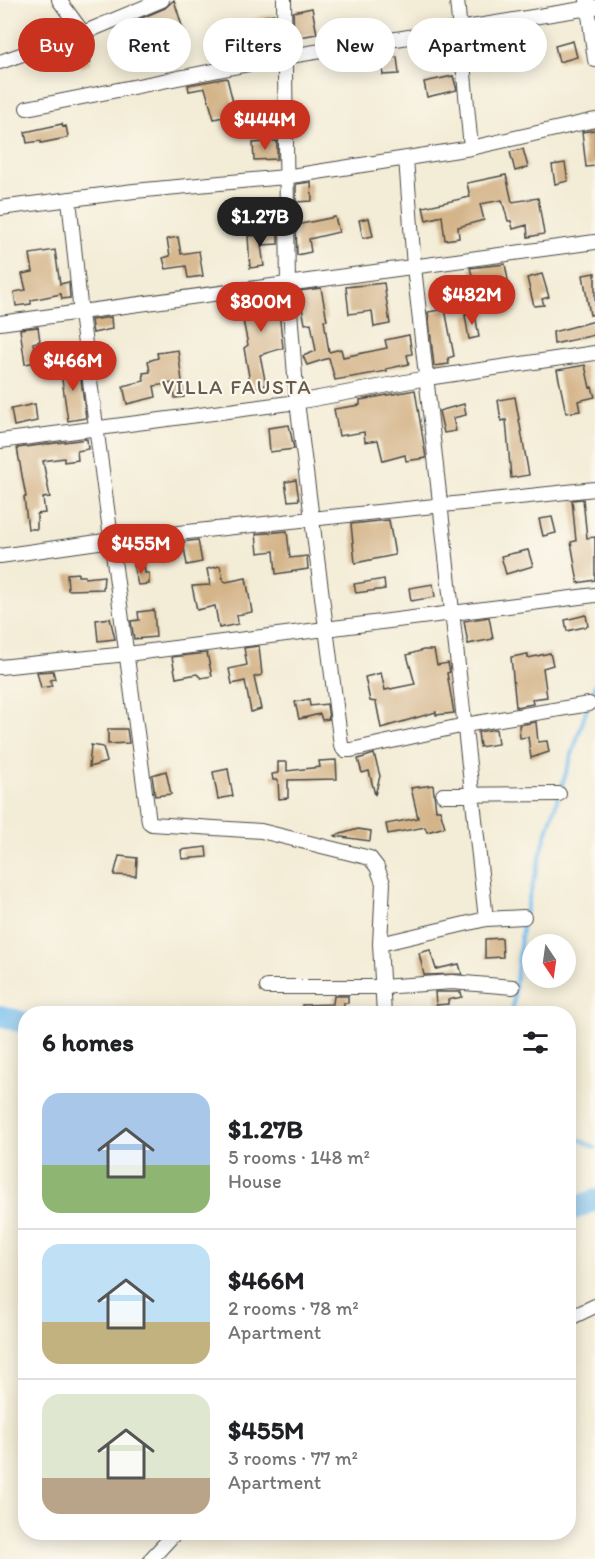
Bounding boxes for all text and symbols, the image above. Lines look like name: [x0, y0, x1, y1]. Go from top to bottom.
chip: Buy: [18, 18, 95, 72]
chip: Rent: [107, 18, 191, 72]
chip: Filters: [203, 18, 303, 72]
chip: New: [315, 18, 395, 72]
chip: Apartment: [407, 18, 547, 72]
pin: $444M: [223, 100, 307, 151]
text: $444M: [234, 107, 296, 131]
pin: $1.27B: [211, 197, 309, 248]
text: $1.27B: [231, 204, 289, 228]
pin: $482M: [430, 275, 514, 326]
pin: $800M: [219, 282, 303, 333]
text: $482M: [442, 282, 502, 306]
text: $800M: [230, 289, 292, 313]
pin: $466M: [31, 341, 115, 392]
text: $466M: [43, 348, 103, 372]
district label: VILLA FAUSTA: [162, 374, 312, 399]
pin: $455M: [99, 524, 183, 575]
text: $455M: [112, 531, 170, 555]
north arrow: [522, 934, 576, 988]
map controls: [522, 934, 576, 988]
text: 6 homes: [42, 1026, 134, 1058]
icon: filters: [519, 1026, 552, 1059]
text: $1.27B: [228, 1113, 303, 1145]
icon: home: [90, 1117, 162, 1189]
text: 5 rooms · 148 m²: [228, 1145, 370, 1169]
text: House: [228, 1169, 282, 1193]
text: $466M: [228, 1264, 305, 1296]
icon: home: [90, 1268, 162, 1340]
text: 2 rooms · 78 m²: [228, 1296, 359, 1320]
text: Apartment: [228, 1320, 321, 1344]
text: $455M: [228, 1414, 305, 1446]
icon: home: [90, 1418, 162, 1490]
text: 3 rooms · 77 m²: [228, 1446, 358, 1470]
text: Apartment: [228, 1470, 321, 1494]

